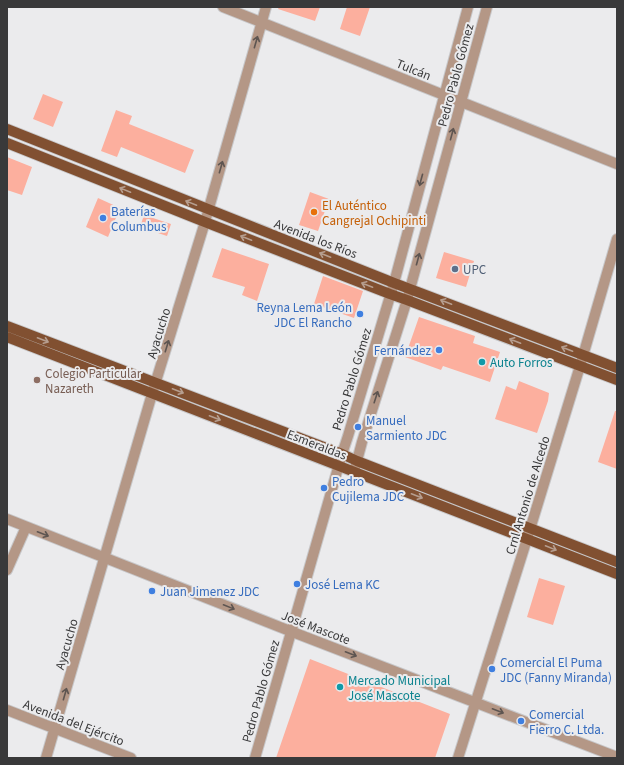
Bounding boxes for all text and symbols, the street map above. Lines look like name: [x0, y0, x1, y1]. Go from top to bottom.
street label: Pedro Pablo Gómez: [434, 21, 479, 129]
one-way arrow: [252, 36, 260, 49]
street label: Tulcán: [393, 55, 434, 85]
one-way arrow: [449, 127, 457, 140]
one-way arrow: [217, 161, 225, 174]
one-way arrow: [417, 173, 425, 186]
one-way arrow: [120, 186, 132, 194]
place label: El Auténtico Cangrejal Ochipinti: [322, 197, 426, 230]
one-way arrow: [185, 198, 197, 206]
place label: Baterías Columbus: [111, 203, 167, 236]
marker: El Auténtico Cangrejal Ochipinti: [309, 207, 319, 217]
marker: Baterías Columbus: [98, 213, 108, 223]
street label: Avenida los Ríos: [272, 215, 360, 263]
one-way arrow: [241, 234, 253, 242]
one-way arrow: [319, 251, 331, 259]
one-way arrow: [415, 253, 422, 266]
place label: UPC: [463, 261, 486, 279]
marker: UPC: [450, 264, 460, 274]
one-way arrow: [362, 281, 374, 289]
one-way arrow: [441, 298, 453, 306]
place label: Reyna Lema León JDC El Rancho: [257, 299, 352, 332]
street label: Ayacucho: [143, 306, 175, 361]
marker: Reyna Lema León JDC El Rancho: [355, 309, 365, 319]
street label: Pedro Pablo Gómez: [328, 325, 376, 433]
one-way arrow: [37, 336, 49, 344]
one-way arrow: [510, 337, 522, 345]
one-way arrow: [164, 340, 172, 352]
place label: Fernández: [374, 342, 431, 360]
marker: Fernández: [434, 345, 444, 355]
one-way arrow: [562, 345, 574, 353]
place label: Auto Forros: [490, 354, 553, 372]
marker: Auto Forros: [477, 357, 487, 367]
place label: Colegio Particular Nazareth: [45, 365, 142, 398]
marker: Colegio Particular Nazareth: [32, 375, 42, 385]
one-way arrow: [172, 388, 184, 396]
one-way arrow: [373, 390, 380, 403]
place label: Manuel Sarmiento JDC: [366, 412, 447, 445]
one-way arrow: [209, 415, 221, 423]
marker: Manuel Sarmiento JDC: [353, 422, 363, 432]
street label: Esmeraldas: [284, 425, 350, 465]
street label: Crnl Antonio de Alcedo: [501, 434, 555, 557]
place label: Pedro Cujilema JDC: [332, 473, 404, 506]
marker: Pedro Cujilema JDC: [319, 483, 329, 493]
one-way arrow: [410, 493, 422, 501]
one-way arrow: [37, 530, 49, 538]
one-way arrow: [544, 545, 556, 553]
place label: José Lema KC: [305, 576, 380, 594]
marker: José Lema KC: [292, 579, 302, 589]
place label: Juan Jimenez JDC: [160, 583, 260, 601]
marker: Juan Jimenez JDC: [147, 586, 157, 596]
one-way arrow: [223, 603, 235, 611]
street label: José Mascote: [279, 607, 353, 649]
street label: Ayacucho: [51, 617, 83, 672]
street label: Pedro Pablo Gómez: [238, 637, 284, 745]
one-way arrow: [344, 651, 356, 659]
place label: Comercial El Puma JDC (Fanny Miranda): [500, 654, 612, 687]
marker: Comercial El Puma JDC (Fanny Miranda): [487, 664, 497, 674]
place label: Mercado Municipal José Mascote: [348, 672, 450, 705]
marker: Mercado Municipal José Mascote: [335, 682, 345, 692]
one-way arrow: [62, 687, 69, 700]
street label: Avenida del Ejército: [20, 695, 127, 751]
place label: Comercial Fierro C. Ltda.: [529, 706, 604, 739]
one-way arrow: [492, 707, 504, 715]
marker: Comercial Fierro C. Ltda.: [516, 716, 526, 726]

